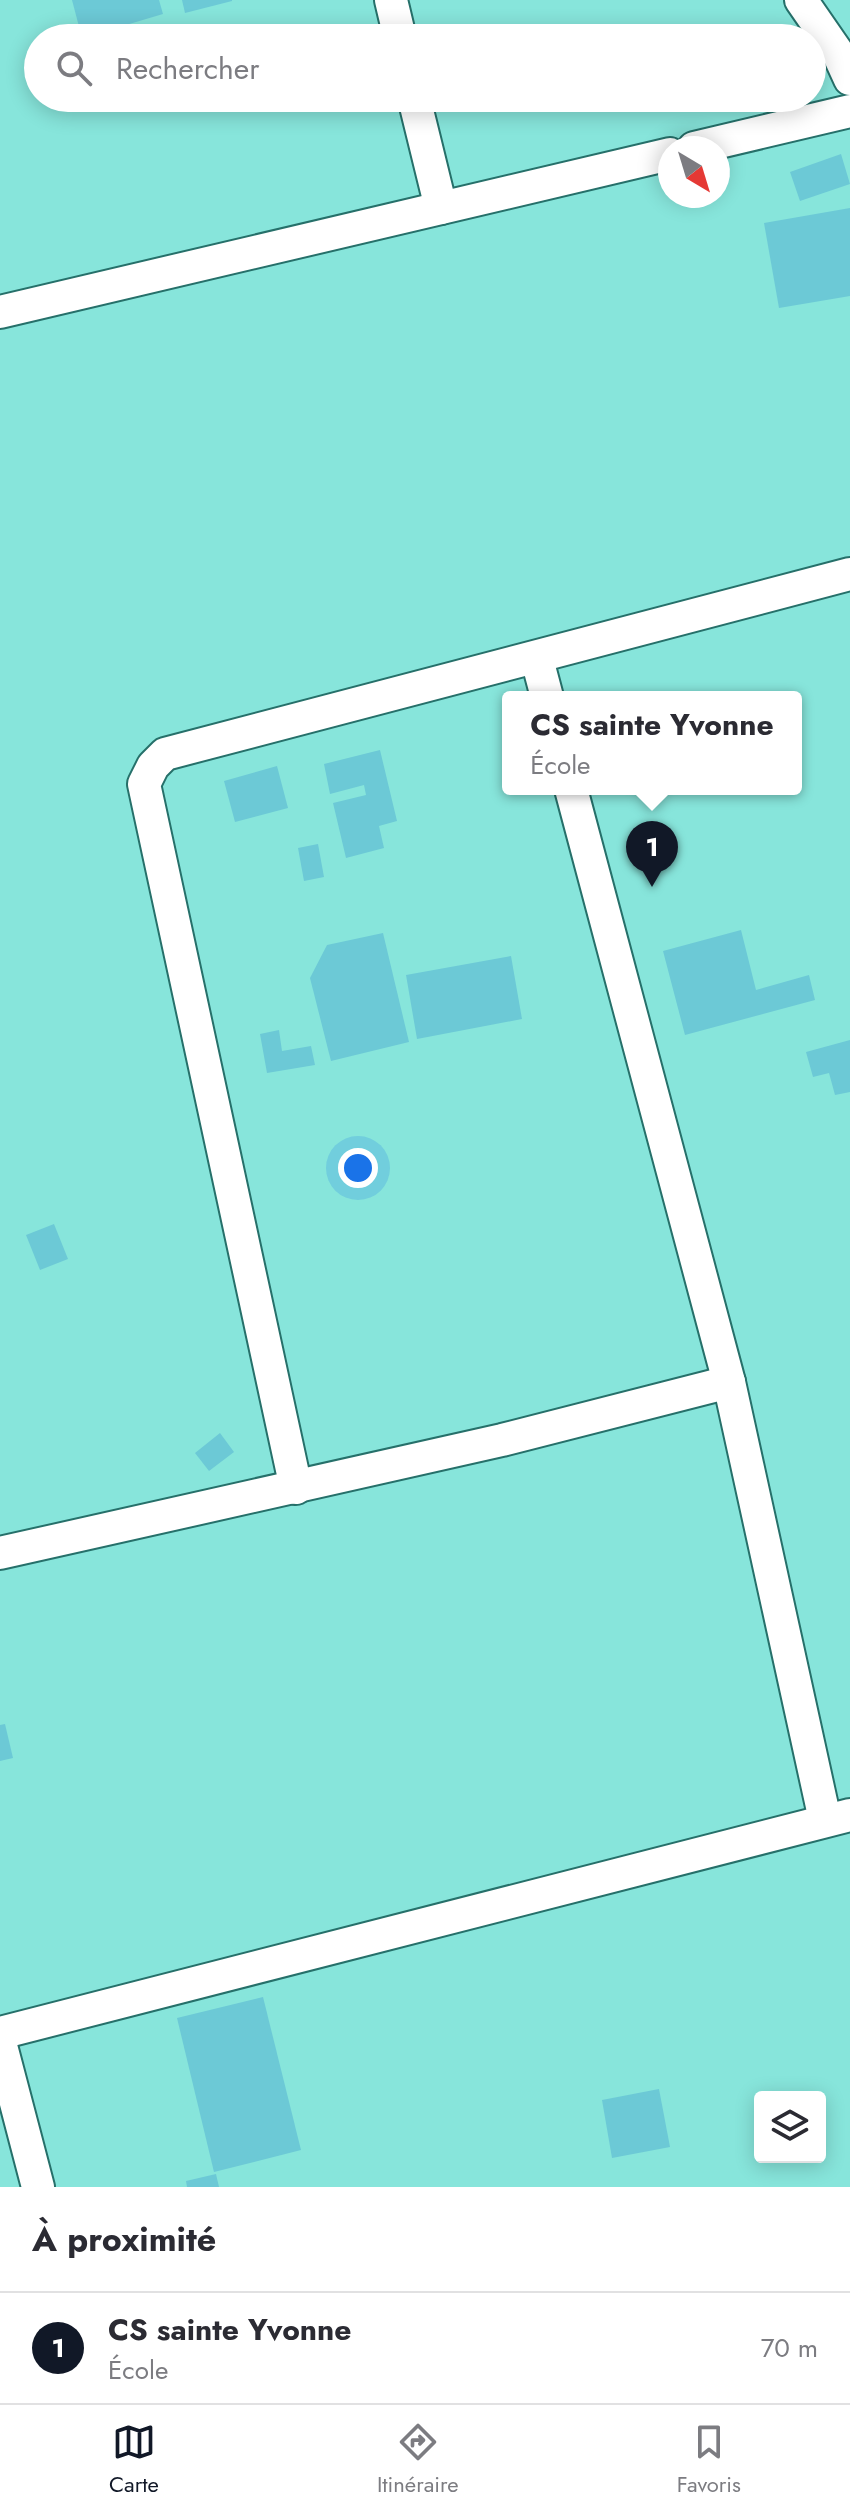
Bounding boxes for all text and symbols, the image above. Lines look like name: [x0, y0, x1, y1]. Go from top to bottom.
search box: [24, 24, 826, 112]
icon: search: [52, 46, 96, 90]
text: Rechercher: [116, 47, 259, 90]
north arrow: [658, 136, 730, 208]
popup: [502, 691, 802, 795]
text: CS sainte Yvonne: [530, 703, 774, 746]
text: École: [530, 746, 591, 784]
pin: 1: [626, 821, 678, 887]
your location: [338, 1148, 378, 1188]
map controls: [754, 2091, 826, 2163]
button: layers: [754, 2091, 826, 2163]
text: À proximité: [32, 2215, 216, 2264]
text: CS sainte Yvonne: [108, 2308, 352, 2351]
text: 1: [51, 2329, 65, 2367]
text: 70 m: [761, 2329, 818, 2367]
text: École: [108, 2351, 168, 2389]
tab: Carte: [109, 2420, 159, 2500]
tab: Itinéraire: [377, 2420, 459, 2500]
tab: Favoris: [677, 2420, 741, 2500]

